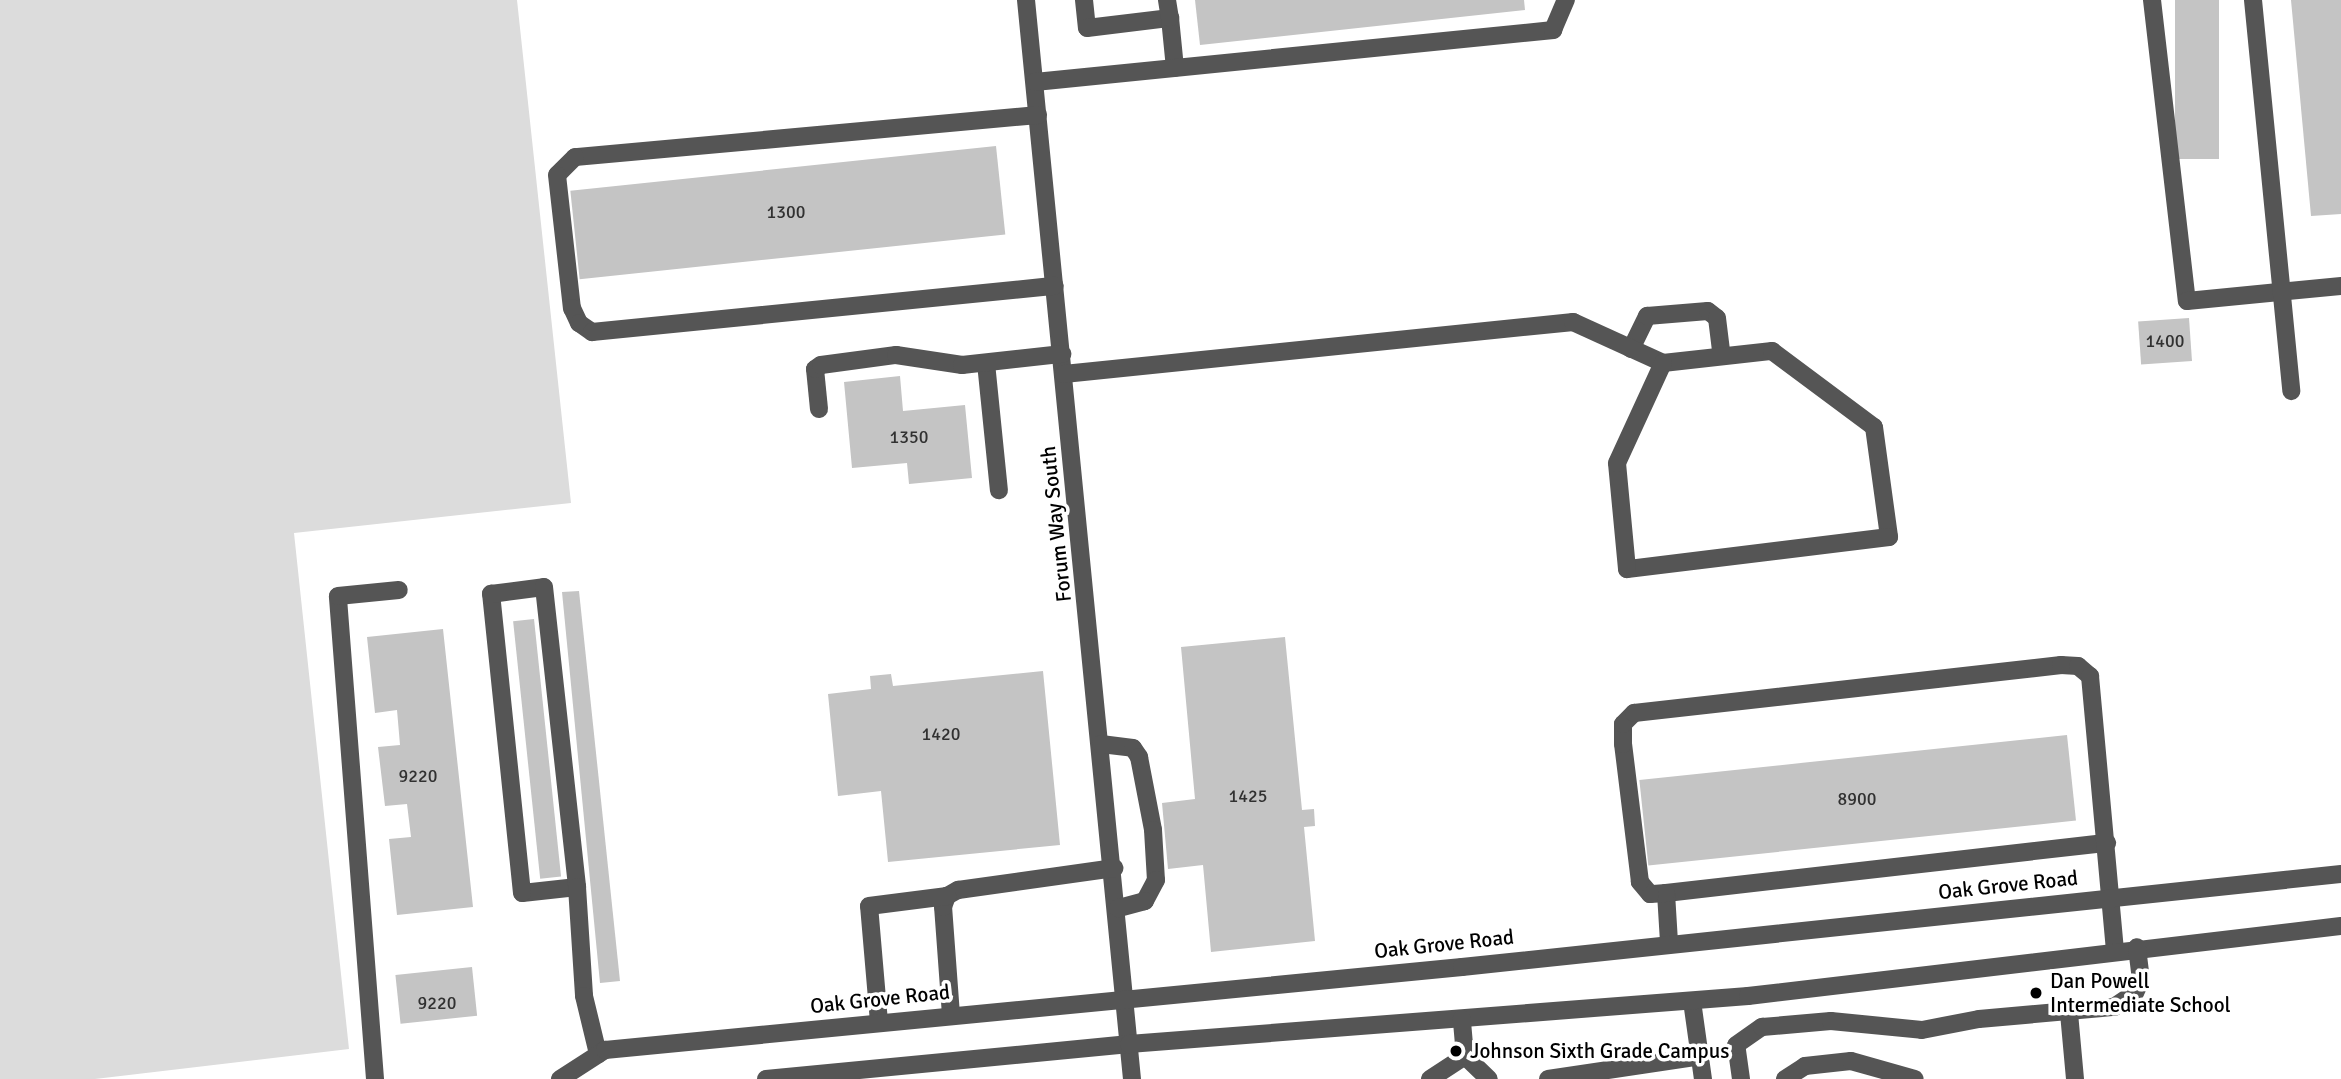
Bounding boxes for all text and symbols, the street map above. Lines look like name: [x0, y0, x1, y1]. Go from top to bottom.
house number: 1300: [767, 201, 805, 223]
house number: 1400: [2146, 330, 2184, 352]
house number: 1350: [890, 426, 928, 448]
street label: Forum Way South: [1035, 445, 1077, 603]
house number: 1420: [922, 723, 960, 745]
house number: 9220: [399, 765, 437, 787]
house number: 1425: [1229, 785, 1267, 807]
house number: 8900: [1838, 788, 1876, 810]
street label: Oak Grove Road: [1937, 865, 2079, 905]
street label: Oak Grove Road: [1373, 924, 1515, 964]
place label: Dan Powell Intermediate School: [2050, 968, 2231, 1018]
street label: Oak Grove Road: [809, 979, 951, 1019]
marker: Dan Powell Intermediate School: [2028, 985, 2044, 1001]
house number: 9220: [418, 992, 456, 1014]
place label: Johnson Sixth Grade Campus: [1470, 1038, 1729, 1064]
marker: Johnson Sixth Grade Campus: [1448, 1043, 1464, 1059]

